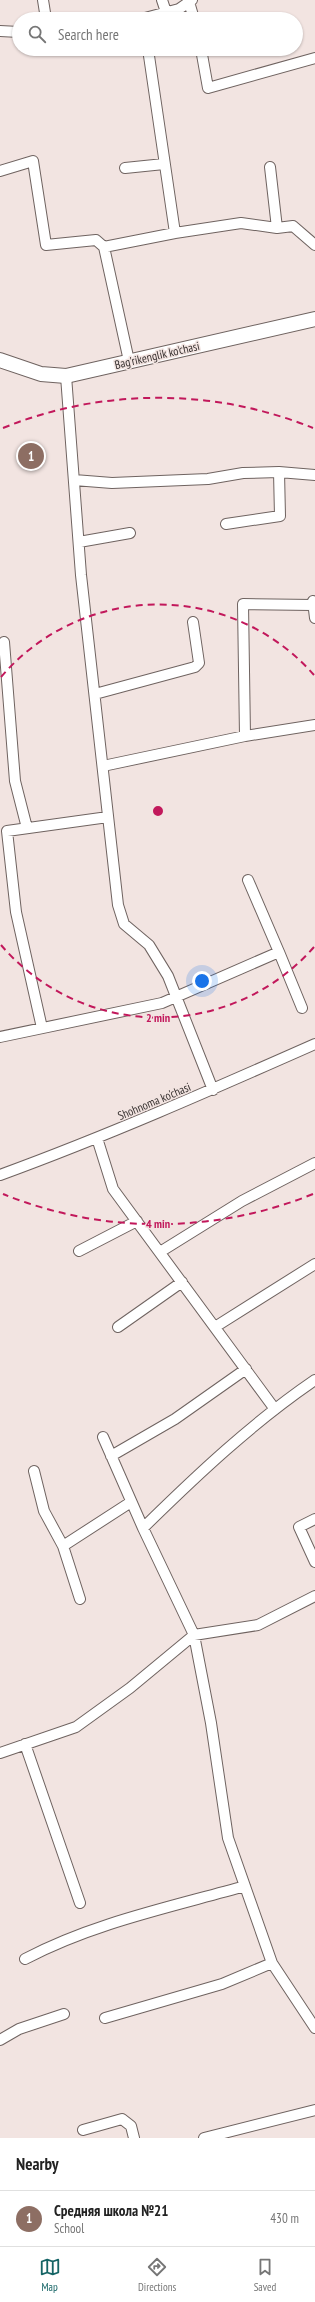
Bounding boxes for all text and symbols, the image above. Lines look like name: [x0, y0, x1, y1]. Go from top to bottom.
search box: [12, 12, 303, 56]
icon: search: [26, 23, 48, 45]
text: Search here: [58, 25, 119, 44]
street label: Bag'rikenglik ko'chasi: [113, 338, 201, 372]
pin: 1: [18, 441, 44, 471]
centre of rings: [151, 804, 165, 818]
your location: [192, 971, 212, 991]
text: 2 min: [146, 1010, 170, 1025]
street label: Shohnoma ko'chasi: [115, 1079, 193, 1123]
text: 4 min: [146, 1216, 170, 1231]
text: Nearby: [16, 2153, 59, 2175]
text: Средняя школа №21: [54, 2201, 168, 2220]
text: 1: [26, 2210, 32, 2227]
text: 430 m: [270, 2210, 299, 2227]
text: School: [54, 2220, 84, 2237]
tab: Map: [39, 2256, 61, 2294]
tab: Directions: [138, 2256, 176, 2294]
tab: Saved: [254, 2256, 276, 2294]

